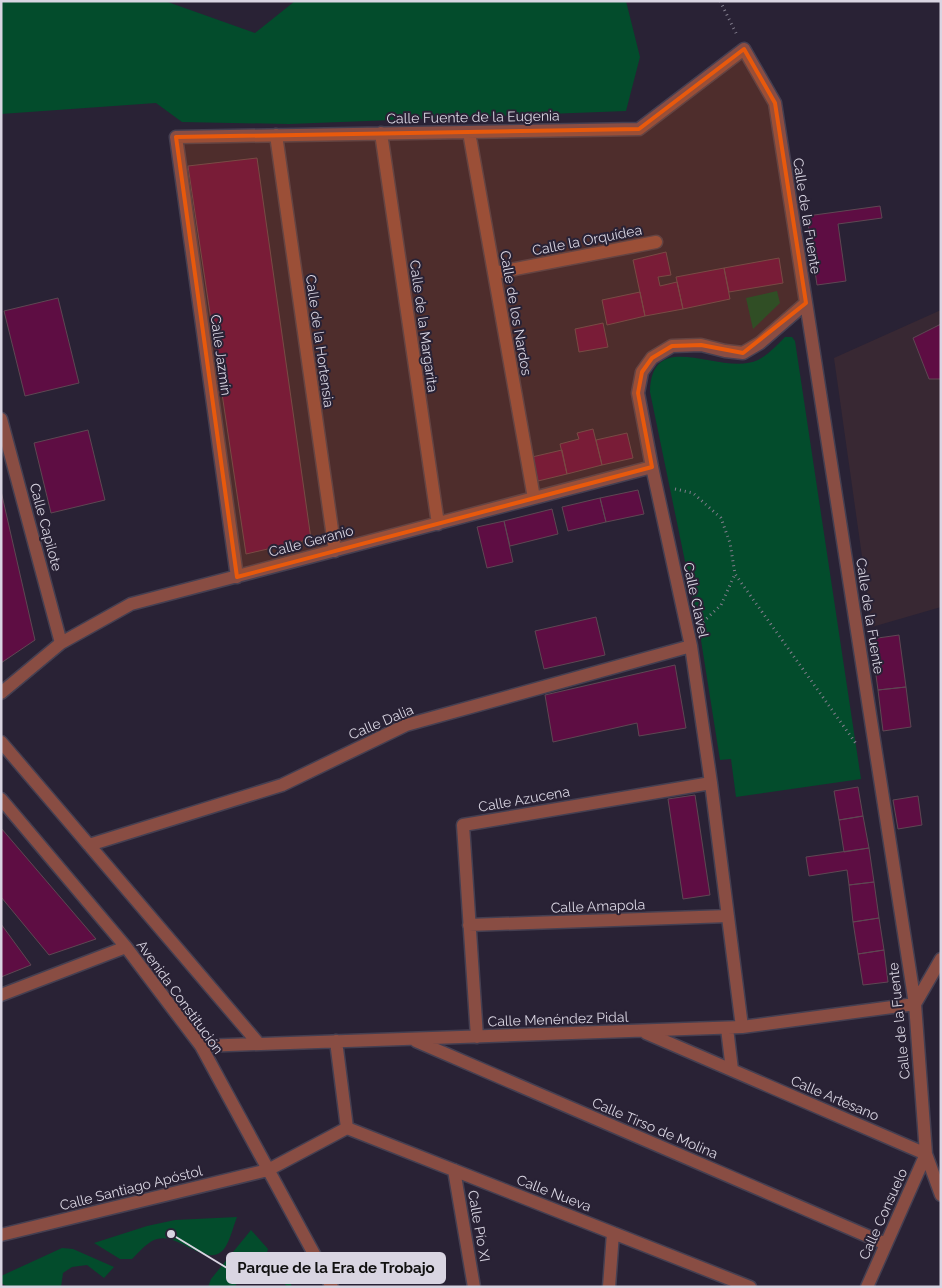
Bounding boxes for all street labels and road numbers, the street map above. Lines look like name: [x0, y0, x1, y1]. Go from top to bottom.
street label: Calle Fuente de la Eugenia: [386, 107, 560, 127]
street label: Calle de la Fuente: [790, 157, 824, 275]
street label: Calle la Orquídea: [531, 222, 643, 258]
street label: Calle de los Nardos: [497, 249, 535, 377]
street label: Calle de la Margarita: [407, 259, 441, 393]
street label: Calle de la Hortensia: [303, 274, 337, 408]
street label: Calle Jazmín: [207, 314, 235, 396]
street label: Calle Capilote: [27, 481, 65, 573]
street label: Calle Geranio: [267, 522, 355, 560]
street label: Calle de la Fuente: [853, 557, 887, 675]
street label: Calle Clavel: [680, 561, 712, 639]
street label: Calle Dalia: [346, 701, 416, 743]
street label: Calle Azucena: [477, 783, 571, 815]
street label: Calle Amapola: [550, 896, 646, 916]
street label: Avenida Constitución: [133, 937, 227, 1057]
street label: Calle de la Fuente: [885, 962, 913, 1080]
street label: Calle Menéndez Pidal: [487, 1009, 629, 1029]
street label: Calle Artesano: [788, 1072, 882, 1124]
street label: Calle Tirso de Molina: [590, 1094, 720, 1162]
street label: Calle Santiago Apóstol: [58, 1163, 204, 1213]
street label: Calle Consuelo: [856, 1166, 910, 1262]
street label: Calle Nueva: [514, 1171, 594, 1215]
street label: Calle Pío XI: [465, 1189, 493, 1263]

